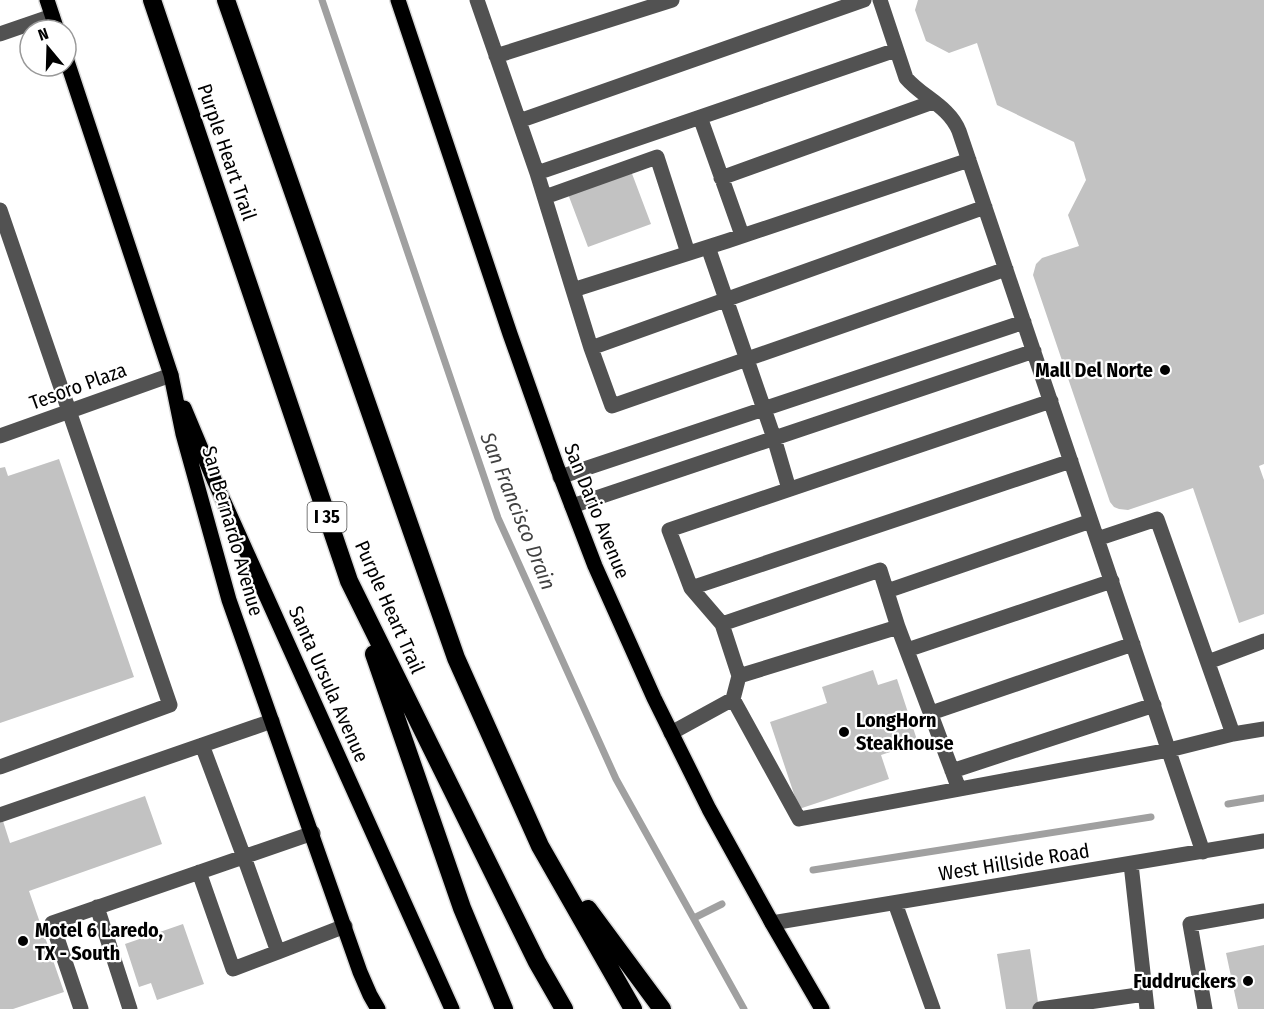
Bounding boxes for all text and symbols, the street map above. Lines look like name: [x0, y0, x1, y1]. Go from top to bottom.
north arrow: [18, 18, 78, 78]
text: N: [36, 24, 51, 45]
street label: Purple Heart Trail: [192, 81, 262, 223]
street label: Tesoro Plaza: [26, 357, 130, 415]
place label: Mall Del Norte: [1035, 358, 1153, 382]
marker: Mall Del Norte: [1158, 363, 1172, 377]
water label: San Francisco Drain: [474, 428, 561, 594]
street label: San Dario Avenue: [559, 440, 635, 582]
street label: San Bernardo Avenue: [197, 443, 269, 619]
road number: I 35: [308, 502, 346, 532]
street label: Purple Heart Trail: [350, 537, 430, 677]
street label: Santa Ursula Avenue: [284, 602, 374, 766]
place label: LongHorn Steakhouse: [856, 708, 954, 755]
marker: LongHorn Steakhouse: [837, 725, 851, 739]
street label: West Hillside Road: [937, 838, 1091, 886]
place label: Motel 6 Laredo, TX - South: [35, 918, 163, 965]
marker: Motel 6 Laredo, TX - South: [16, 934, 30, 948]
place label: Fuddruckers: [1133, 969, 1236, 993]
marker: Fuddruckers: [1241, 974, 1255, 988]

